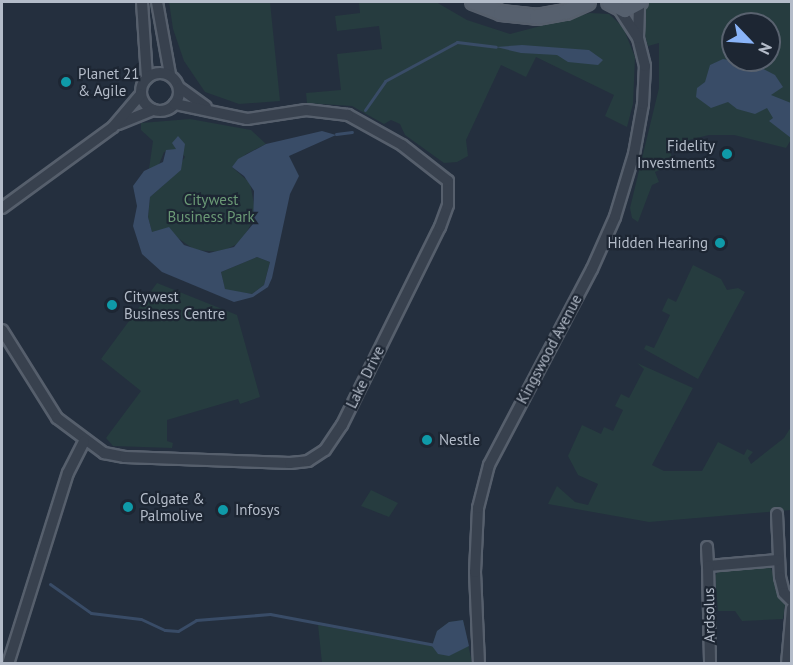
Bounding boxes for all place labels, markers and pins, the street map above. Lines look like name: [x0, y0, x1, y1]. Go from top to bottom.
place label: Planet 21 & Agile: [78, 64, 139, 99]
marker: Planet 21 & Agile: [59, 75, 73, 89]
place label: Fidelity Investments: [637, 136, 715, 171]
marker: Fidelity Investments: [720, 147, 734, 161]
place label: Hidden Hearing: [607, 234, 708, 252]
marker: Hidden Hearing: [713, 236, 727, 250]
place label: Citywest Business Centre: [124, 287, 225, 322]
marker: Citywest Business Centre: [105, 298, 119, 312]
place label: Nestle: [439, 431, 480, 449]
marker: Nestle: [420, 433, 434, 447]
place label: Colgate & Palmolive: [140, 489, 205, 524]
marker: Colgate & Palmolive: [121, 500, 135, 514]
place label: Infosys: [235, 501, 280, 519]
marker: Infosys: [216, 503, 230, 517]

